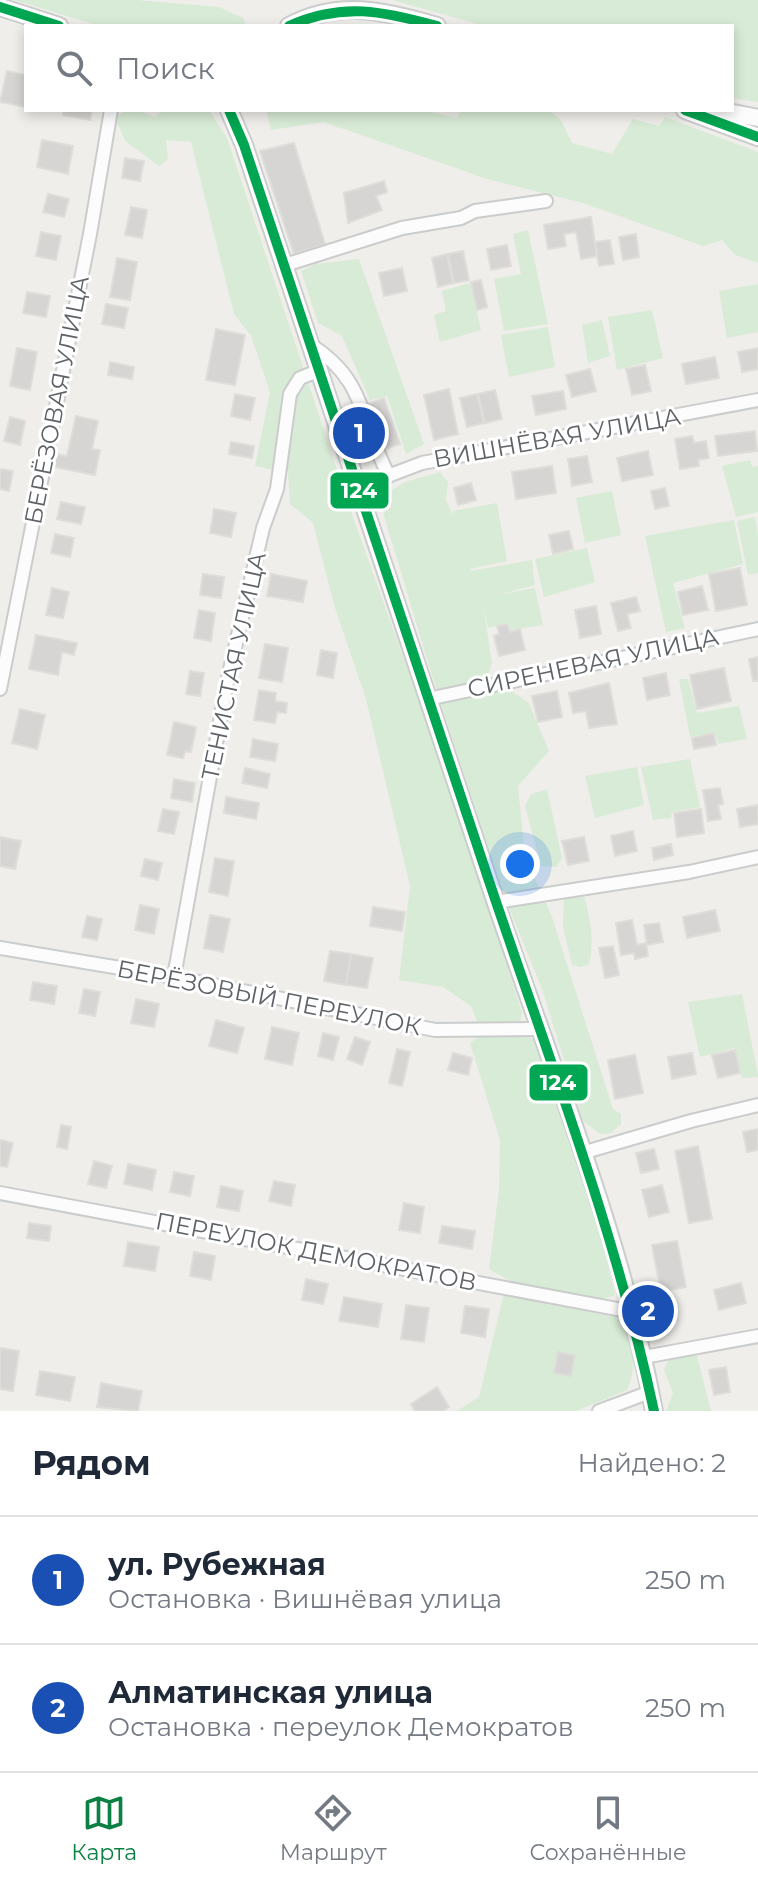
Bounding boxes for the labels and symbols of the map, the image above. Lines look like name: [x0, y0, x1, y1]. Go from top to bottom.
street label: БЕРЁЗОВАЯ УЛИЦА: [18, 273, 95, 527]
street label: ВИШНЁВАЯ УЛИЦА: [431, 401, 683, 474]
pin: 1: [333, 403, 385, 463]
line badge: 124: [329, 471, 390, 510]
text: 124: [341, 477, 377, 504]
street label: ТЕНИСТАЯ УЛИЦА: [195, 549, 272, 783]
street label: СИРЕНЕВАЯ УЛИЦА: [465, 622, 721, 703]
your location: [500, 844, 540, 884]
street label: БЕРЁЗОВЫЙ ПЕРЕУЛОК: [115, 954, 424, 1041]
line badge: 124: [528, 1063, 589, 1102]
text: 124: [540, 1069, 576, 1096]
street label: ПЕРЕУЛОК ДЕМОКРАТОВ: [153, 1206, 479, 1297]
pin: 2: [622, 1281, 674, 1341]

